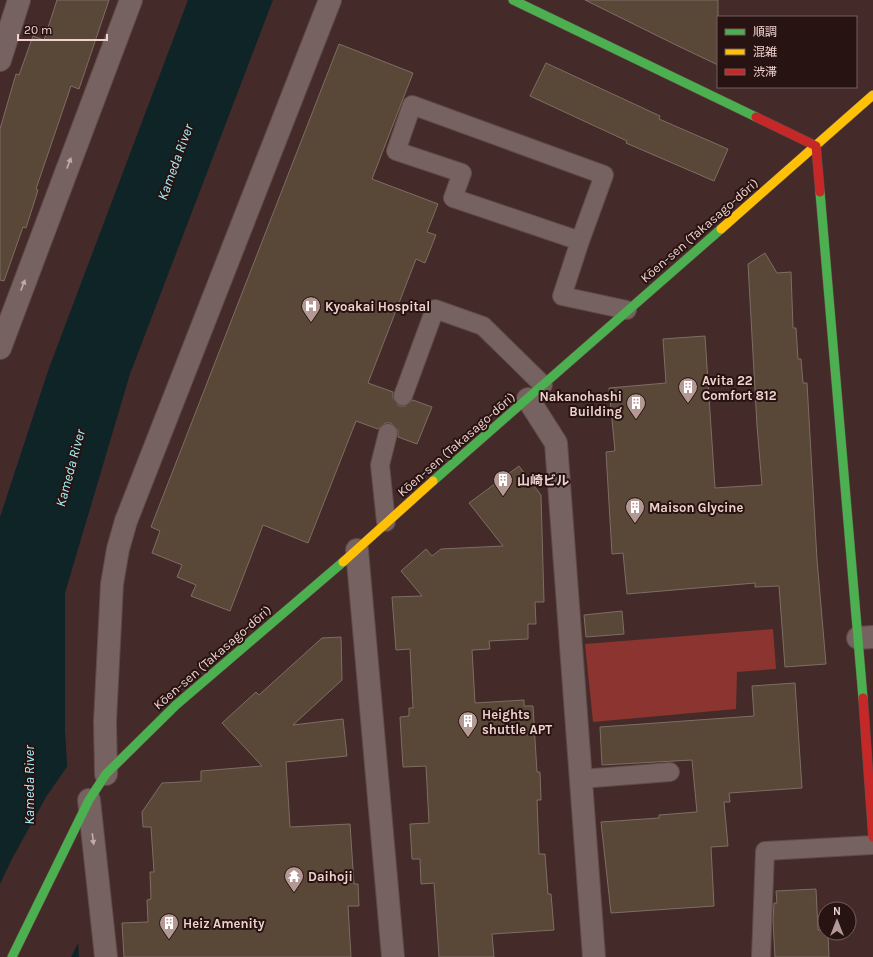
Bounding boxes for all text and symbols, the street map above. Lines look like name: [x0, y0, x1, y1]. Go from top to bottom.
scale bar: [18, 16, 107, 42]
legend: [717, 16, 857, 88]
text: 20 m: [24, 23, 52, 37]
text: 順調: [753, 25, 777, 39]
text: 混雑: [753, 45, 777, 59]
text: 渋滞: [753, 65, 777, 79]
water label: Kameda River: [154, 121, 197, 203]
one-way arrow: [67, 157, 73, 169]
street label: Kōen-sen (Takasago-dōri): [637, 175, 761, 286]
one-way arrow: [20, 279, 26, 291]
hospital icon: Kyoakai Hospital: [300, 295, 322, 323]
place label: Kyoakai Hospital: [325, 299, 430, 314]
place label: Avita 22 Comfort 812: [702, 373, 777, 403]
building icon: Avita 22 Comfort 812: [677, 376, 699, 404]
street label: Kōen-sen (Takasago-dōri): [394, 389, 518, 500]
place label: Nakanohashi Building: [539, 389, 622, 419]
building icon: Nakanohashi Building: [625, 392, 647, 420]
water label: Kameda River: [52, 426, 89, 509]
building icon: 山崎ビル: [492, 469, 514, 497]
place label: 山崎ビル: [517, 473, 569, 488]
building icon: Maison Glycine: [624, 496, 646, 524]
place label: Maison Glycine: [649, 500, 743, 515]
street label: Kōen-sen (Takasago-dōri): [150, 602, 274, 713]
place label: Heights shuttle APT: [482, 707, 552, 737]
building icon: Heights shuttle APT: [457, 710, 479, 738]
water label: Kameda River: [21, 744, 38, 825]
one-way arrow: [90, 833, 96, 845]
temple icon: Daihoji: [283, 865, 305, 893]
place label: Daihoji: [308, 869, 353, 884]
north arrow: [817, 901, 857, 941]
text: N: [833, 905, 841, 918]
building icon: Heiz Amenity: [158, 912, 180, 940]
place label: Heiz Amenity: [183, 916, 265, 931]

